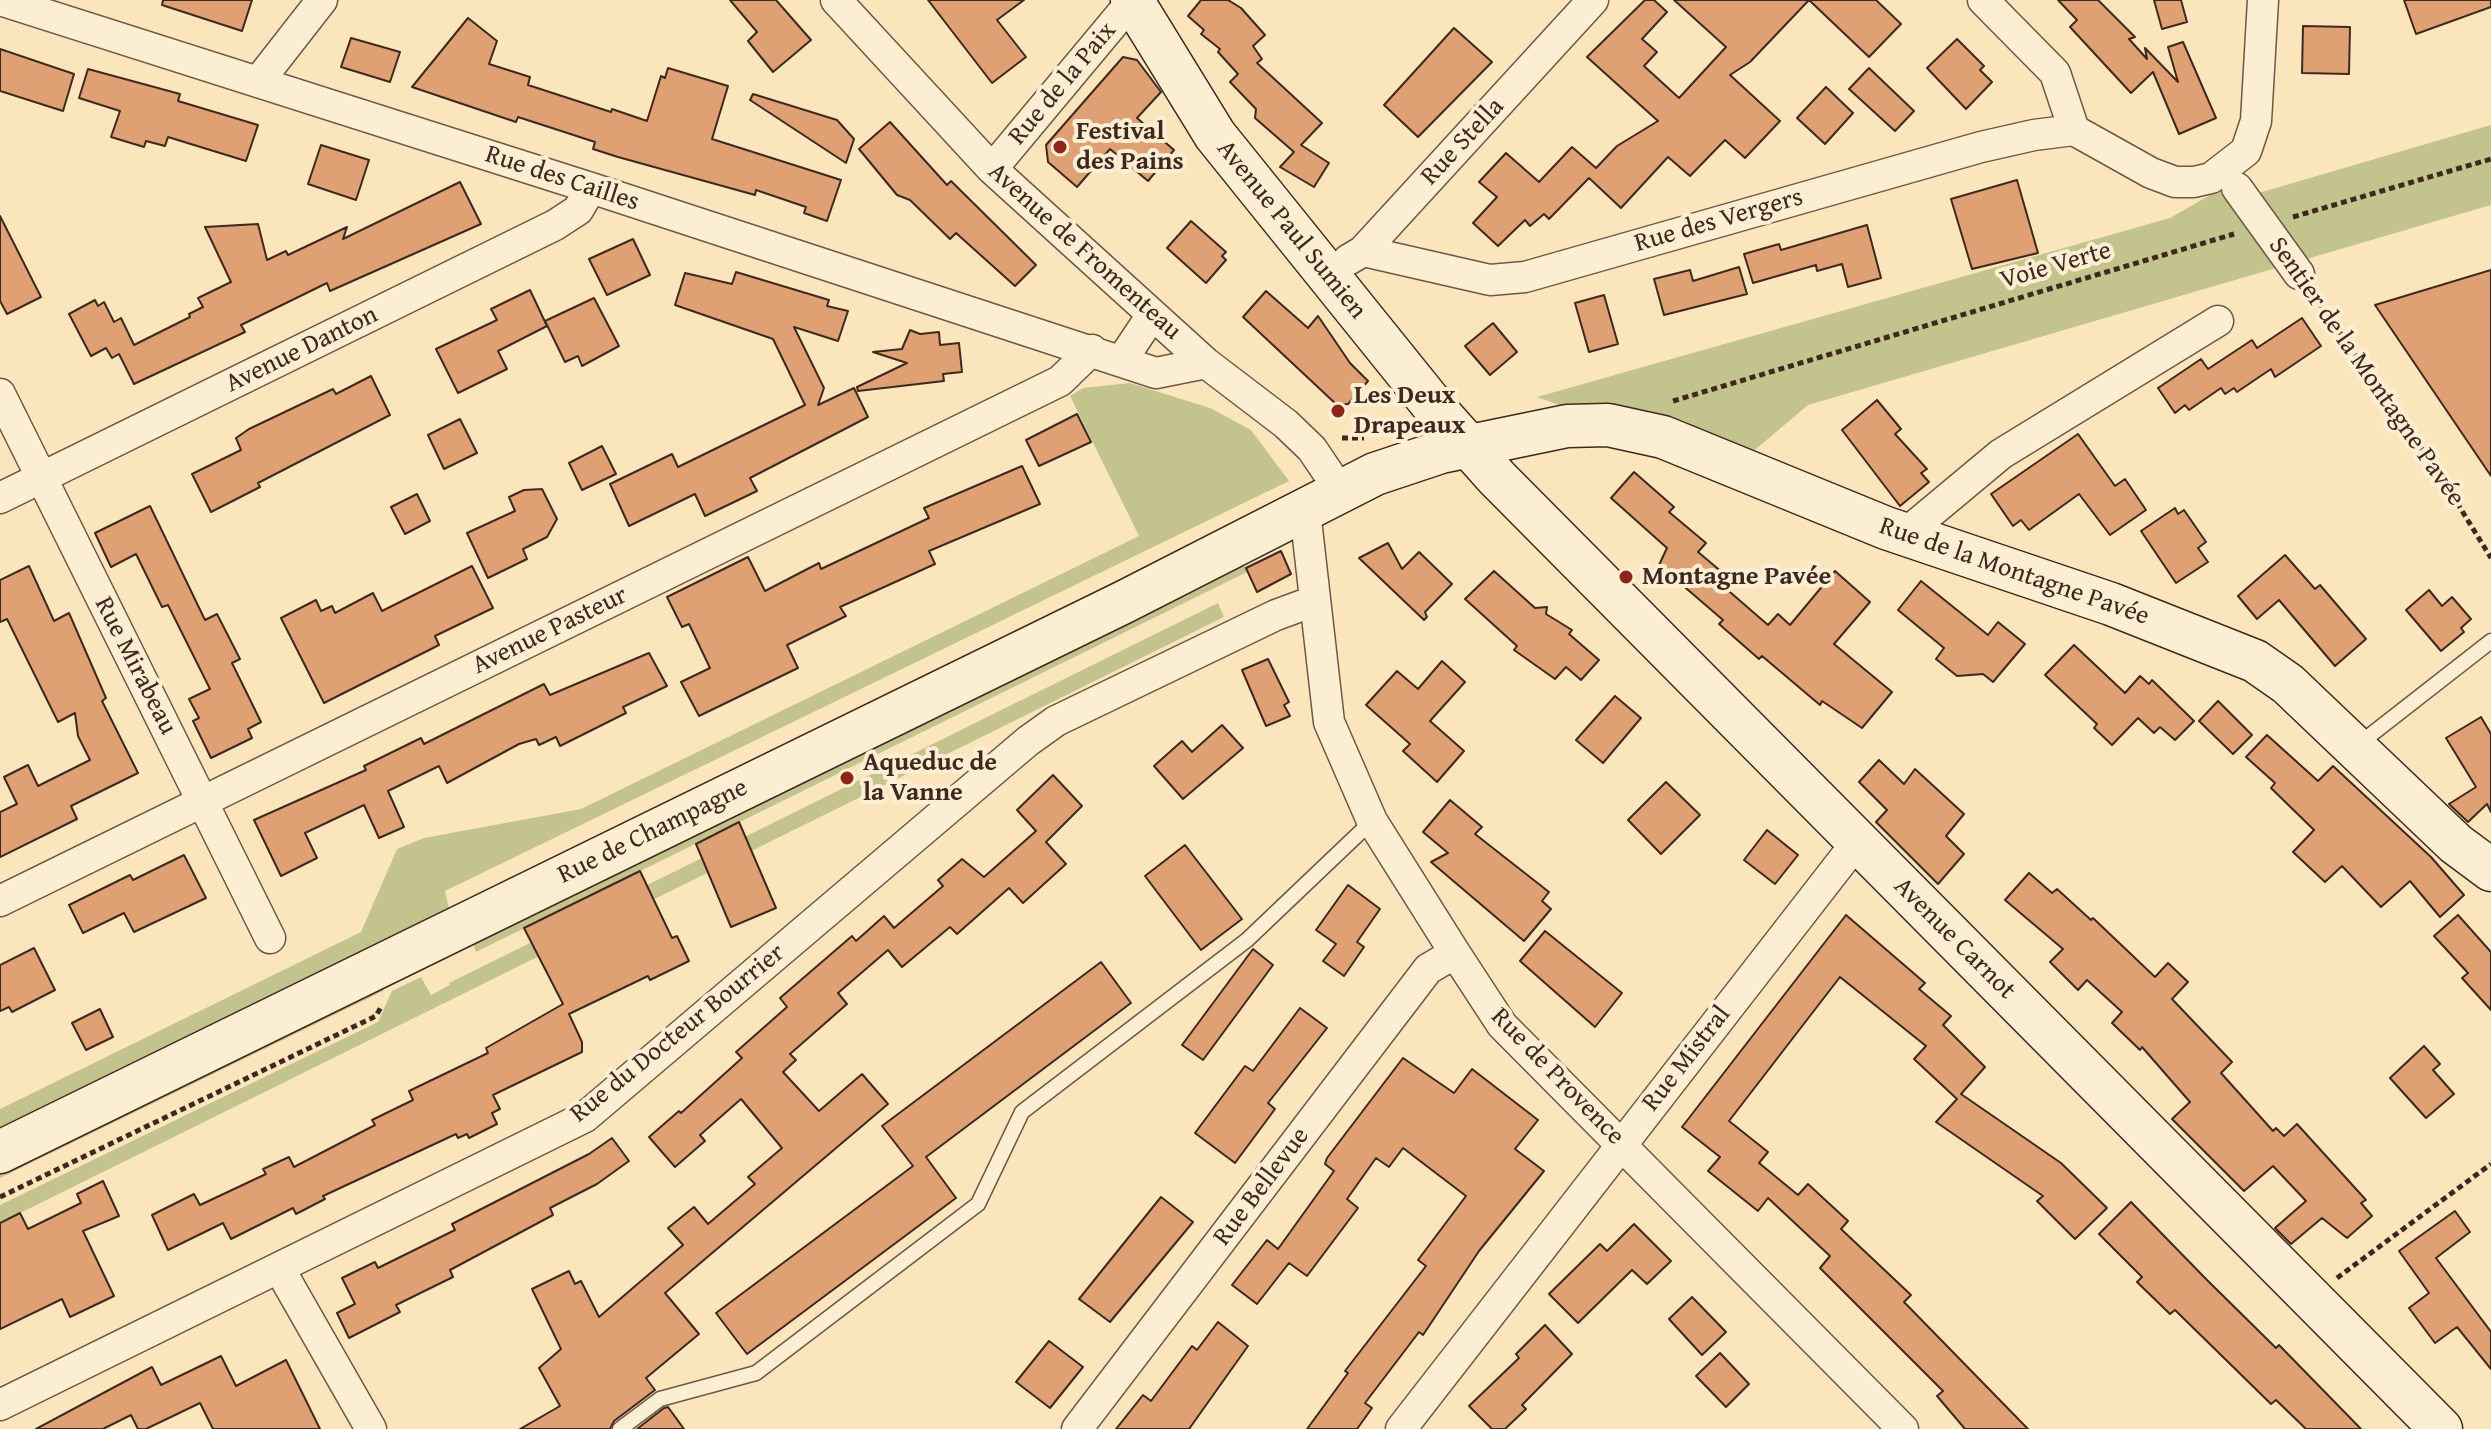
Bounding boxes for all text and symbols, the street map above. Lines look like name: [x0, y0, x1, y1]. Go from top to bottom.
street label: Rue de la Paix: [1003, 16, 1123, 152]
street label: Rue Stella: [1415, 92, 1511, 192]
place label: Festival des Pains: [1076, 116, 1184, 178]
street label: Avenue Paul Sumien: [1209, 134, 1373, 326]
marker: Festival des Pains: [1051, 138, 1069, 156]
street label: Rue des Cailles: [481, 139, 643, 219]
street label: Avenue de Fromenteau: [981, 157, 1187, 347]
street label: Rue des Vergers: [1631, 182, 1807, 260]
street label: Sentier de la Montagne Pavée: [2261, 232, 2471, 512]
street label: Voie Verte: [1997, 235, 2115, 297]
street label: Avenue Danton: [221, 300, 383, 400]
place label: Les Deux Drapeaux: [1354, 380, 1465, 442]
marker: Les Deux Drapeaux: [1329, 402, 1347, 420]
street label: Rue de la Montagne Pavée: [1875, 511, 2153, 633]
place label: Montagne Pavée: [1642, 561, 1831, 593]
marker: Montagne Pavée: [1617, 568, 1635, 586]
street label: Avenue Pasteur: [467, 580, 633, 682]
street label: Rue Mirabeau: [87, 592, 183, 740]
place label: Aqueduc de la Vanne: [863, 747, 997, 808]
marker: Aqueduc de la Vanne: [838, 769, 856, 787]
street label: Rue de Champagne: [553, 773, 753, 891]
street label: Avenue Carnot: [1886, 871, 2022, 1007]
street label: Rue du Docteur Bourrier: [565, 938, 791, 1130]
street label: Rue Mistral: [1636, 1000, 1738, 1118]
street label: Rue de Provence: [1484, 1002, 1630, 1152]
street label: Rue Bellevue: [1207, 1122, 1317, 1252]

